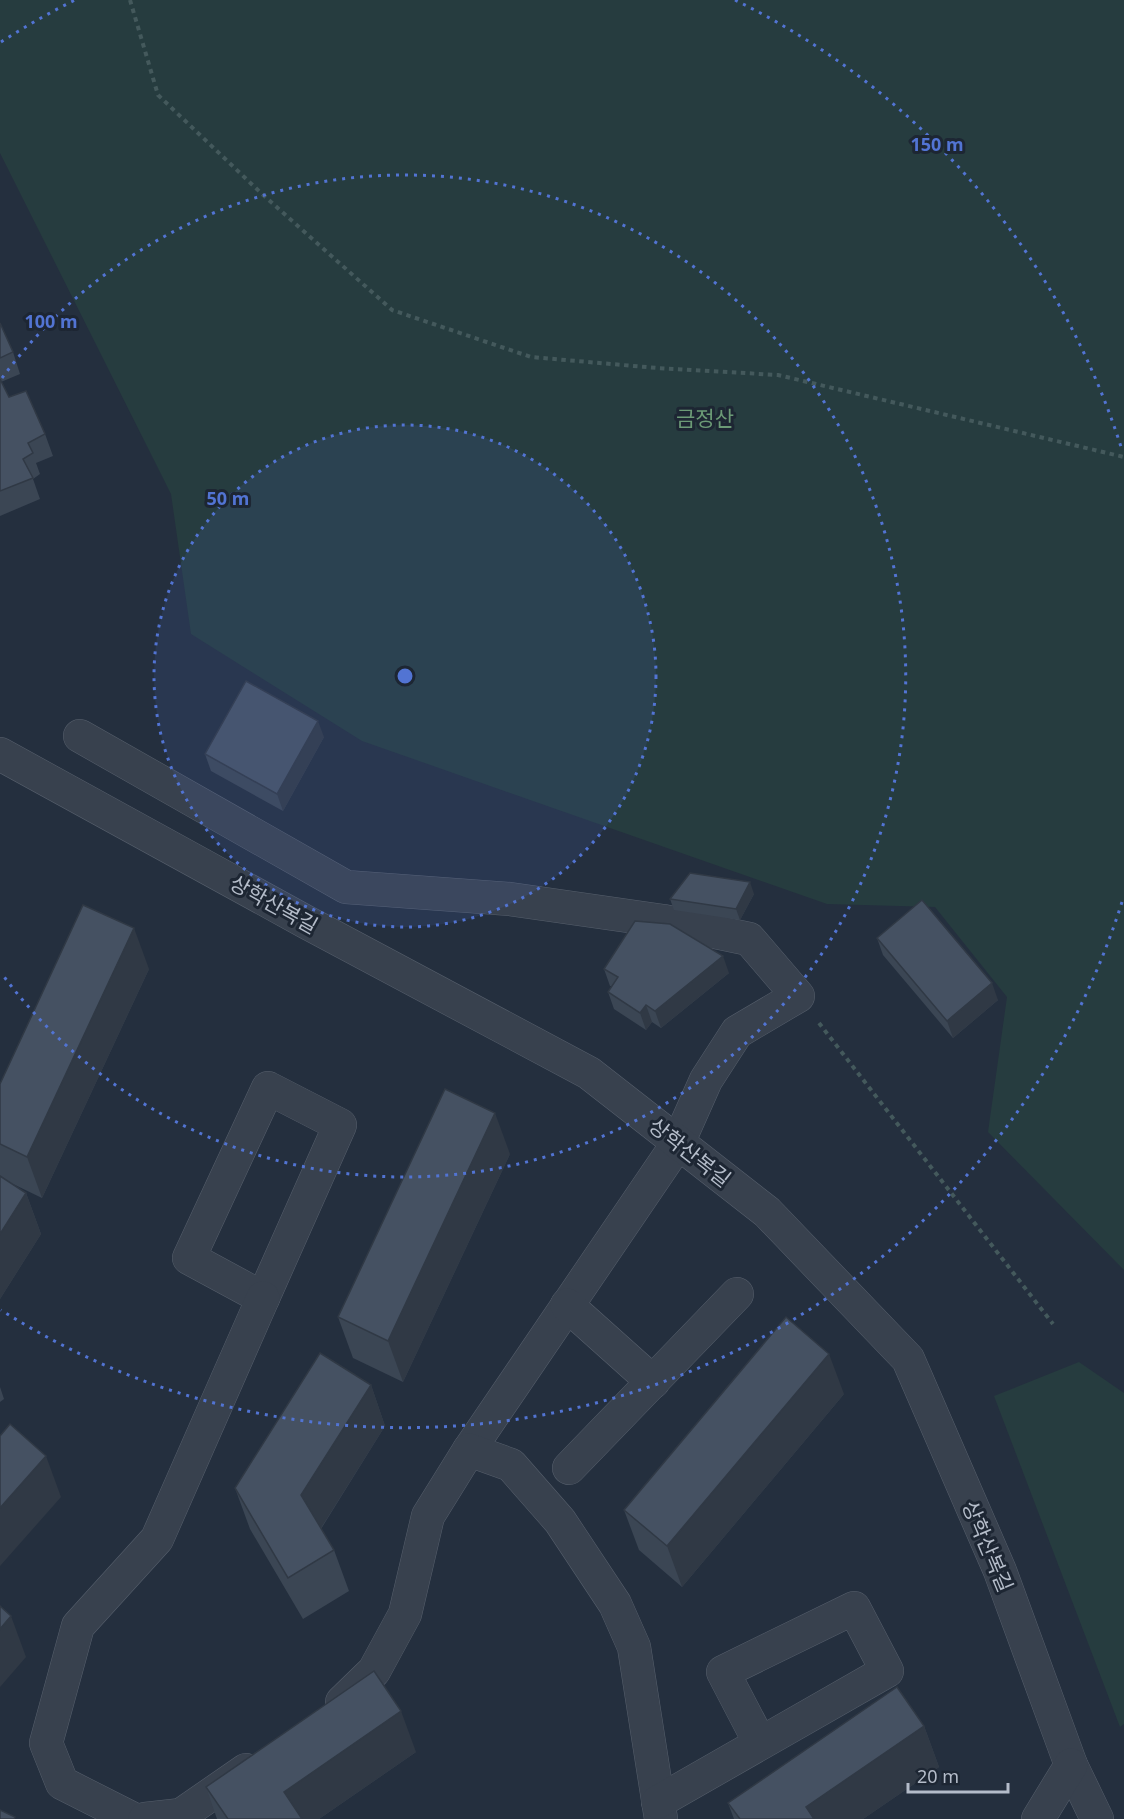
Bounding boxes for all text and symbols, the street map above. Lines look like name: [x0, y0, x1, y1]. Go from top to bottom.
text: 150 m: [910, 132, 964, 156]
text: 100 m: [24, 309, 78, 333]
park label: 금정산: [676, 404, 734, 432]
text: 50 m: [207, 486, 249, 510]
centre of rings: [395, 666, 415, 686]
street label: 상학산복길: [225, 868, 323, 940]
street label: 상학산복길: [643, 1111, 737, 1193]
street label: 상학산복길: [956, 1496, 1020, 1596]
scale bar: [908, 1756, 1008, 1794]
text: 20 m: [917, 1764, 959, 1788]

